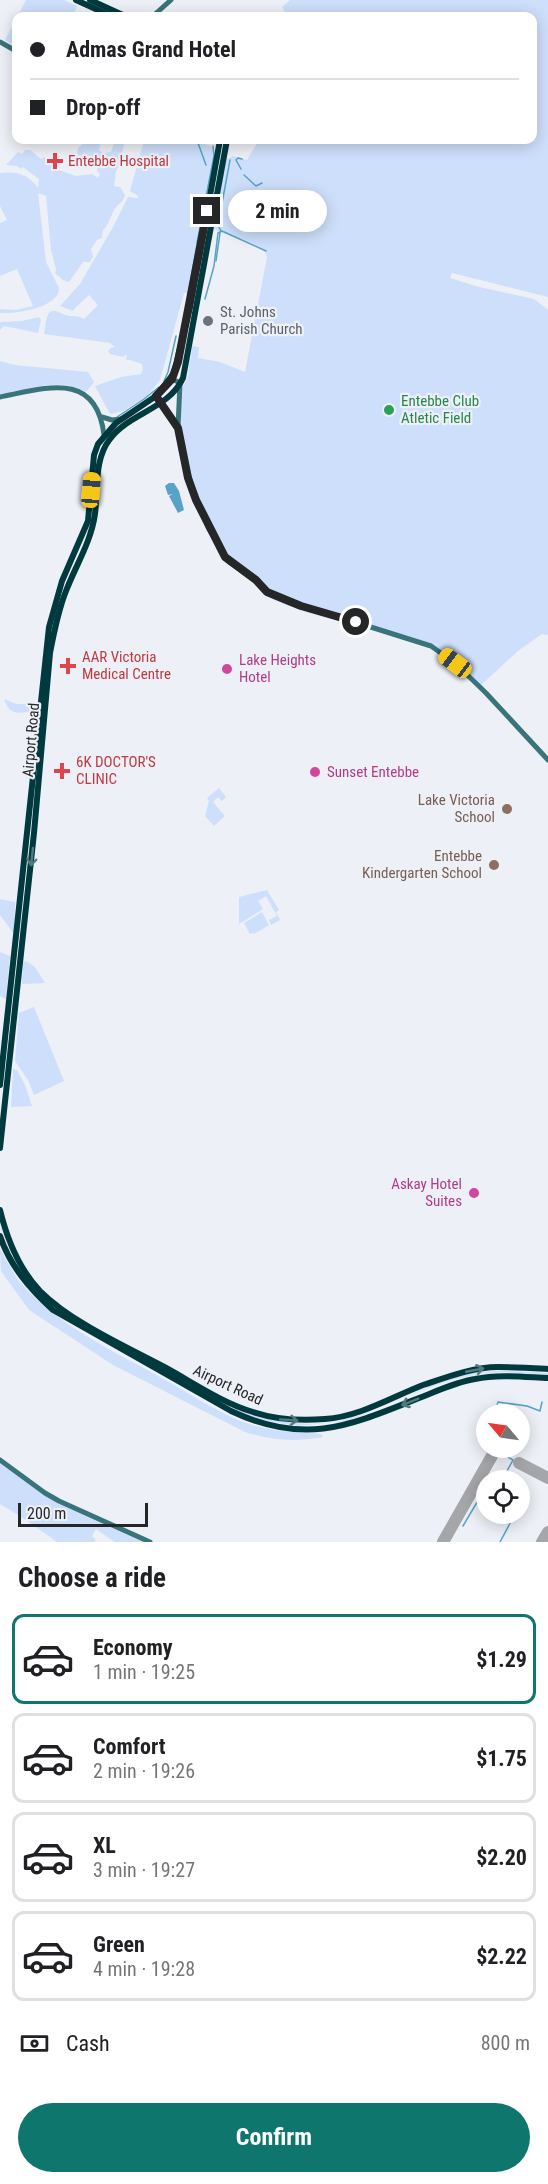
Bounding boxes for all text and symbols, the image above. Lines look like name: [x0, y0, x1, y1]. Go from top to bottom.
text: Admas Grand Hotel: [66, 37, 236, 62]
text: Drop-off: [66, 95, 140, 120]
marker: Entebbe Hospital: [46, 152, 64, 170]
place label: Entebbe Hospital: [68, 152, 169, 170]
callout: 2 min: [228, 190, 327, 232]
route end: [193, 197, 220, 224]
text: 2 min: [255, 199, 300, 223]
place label: St. Johns Parish Church: [220, 303, 303, 338]
marker: St. Johns Parish Church: [201, 314, 215, 328]
place label: Entebbe Club Atletic Field: [401, 392, 479, 427]
marker: Entebbe Club Atletic Field: [382, 403, 396, 417]
car: [80, 471, 102, 509]
route start: [342, 608, 369, 635]
car: [435, 645, 475, 681]
place label: AAR Victoria Medical Centre: [82, 648, 171, 683]
place label: Lake Heights Hotel: [239, 651, 316, 686]
marker: AAR Victoria Medical Centre: [59, 657, 77, 675]
marker: Lake Heights Hotel: [220, 662, 234, 676]
street label: Airport Road: [19, 702, 43, 778]
place label: 6K DOCTOR'S CLINIC: [76, 753, 156, 788]
marker: 6K DOCTOR'S CLINIC: [53, 762, 71, 780]
place label: Sunset Entebbe: [327, 763, 419, 781]
marker: Sunset Entebbe: [308, 765, 322, 779]
place label: Lake Victoria School: [418, 791, 495, 826]
marker: Lake Victoria School: [500, 802, 514, 816]
one-way arrow: [26, 847, 37, 867]
place label: Entebbe Kindergarten School: [362, 847, 482, 882]
marker: Entebbe Kindergarten School: [487, 858, 501, 872]
place label: Askay Hotel Suites: [391, 1175, 462, 1210]
marker: Askay Hotel Suites: [467, 1186, 481, 1200]
street label: Airport Road: [190, 1361, 266, 1409]
one-way arrow: [465, 1364, 485, 1375]
one-way arrow: [401, 1397, 419, 1408]
north arrow: [476, 1404, 530, 1458]
map controls: [476, 1404, 530, 1524]
one-way arrow: [278, 1414, 298, 1425]
button: locate: [476, 1470, 530, 1524]
scale bar: [18, 1500, 148, 1528]
text: 200 m: [27, 1504, 66, 1523]
text: Choose a ride: [18, 1562, 166, 1594]
icon: car: [21, 1632, 75, 1686]
text: Economy: [93, 1635, 173, 1660]
text: $1.29: [476, 1647, 527, 1672]
text: 1 min · 19:25: [93, 1660, 195, 1684]
icon: car: [21, 1731, 75, 1785]
text: Comfort: [93, 1734, 166, 1759]
text: $1.75: [476, 1746, 527, 1771]
text: 2 min · 19:26: [93, 1759, 195, 1783]
icon: car: [21, 1830, 75, 1884]
text: XL: [93, 1833, 116, 1858]
text: $2.20: [476, 1845, 527, 1870]
text: 3 min · 19:27: [93, 1858, 195, 1882]
icon: car: [21, 1929, 75, 1983]
text: Green: [93, 1932, 145, 1957]
text: $2.22: [476, 1944, 527, 1969]
text: 4 min · 19:28: [93, 1957, 195, 1981]
icon: cash: [18, 2027, 51, 2060]
text: Cash: [66, 2031, 110, 2056]
text: 800 m: [481, 2031, 530, 2055]
button: Confirm: [18, 2103, 530, 2172]

